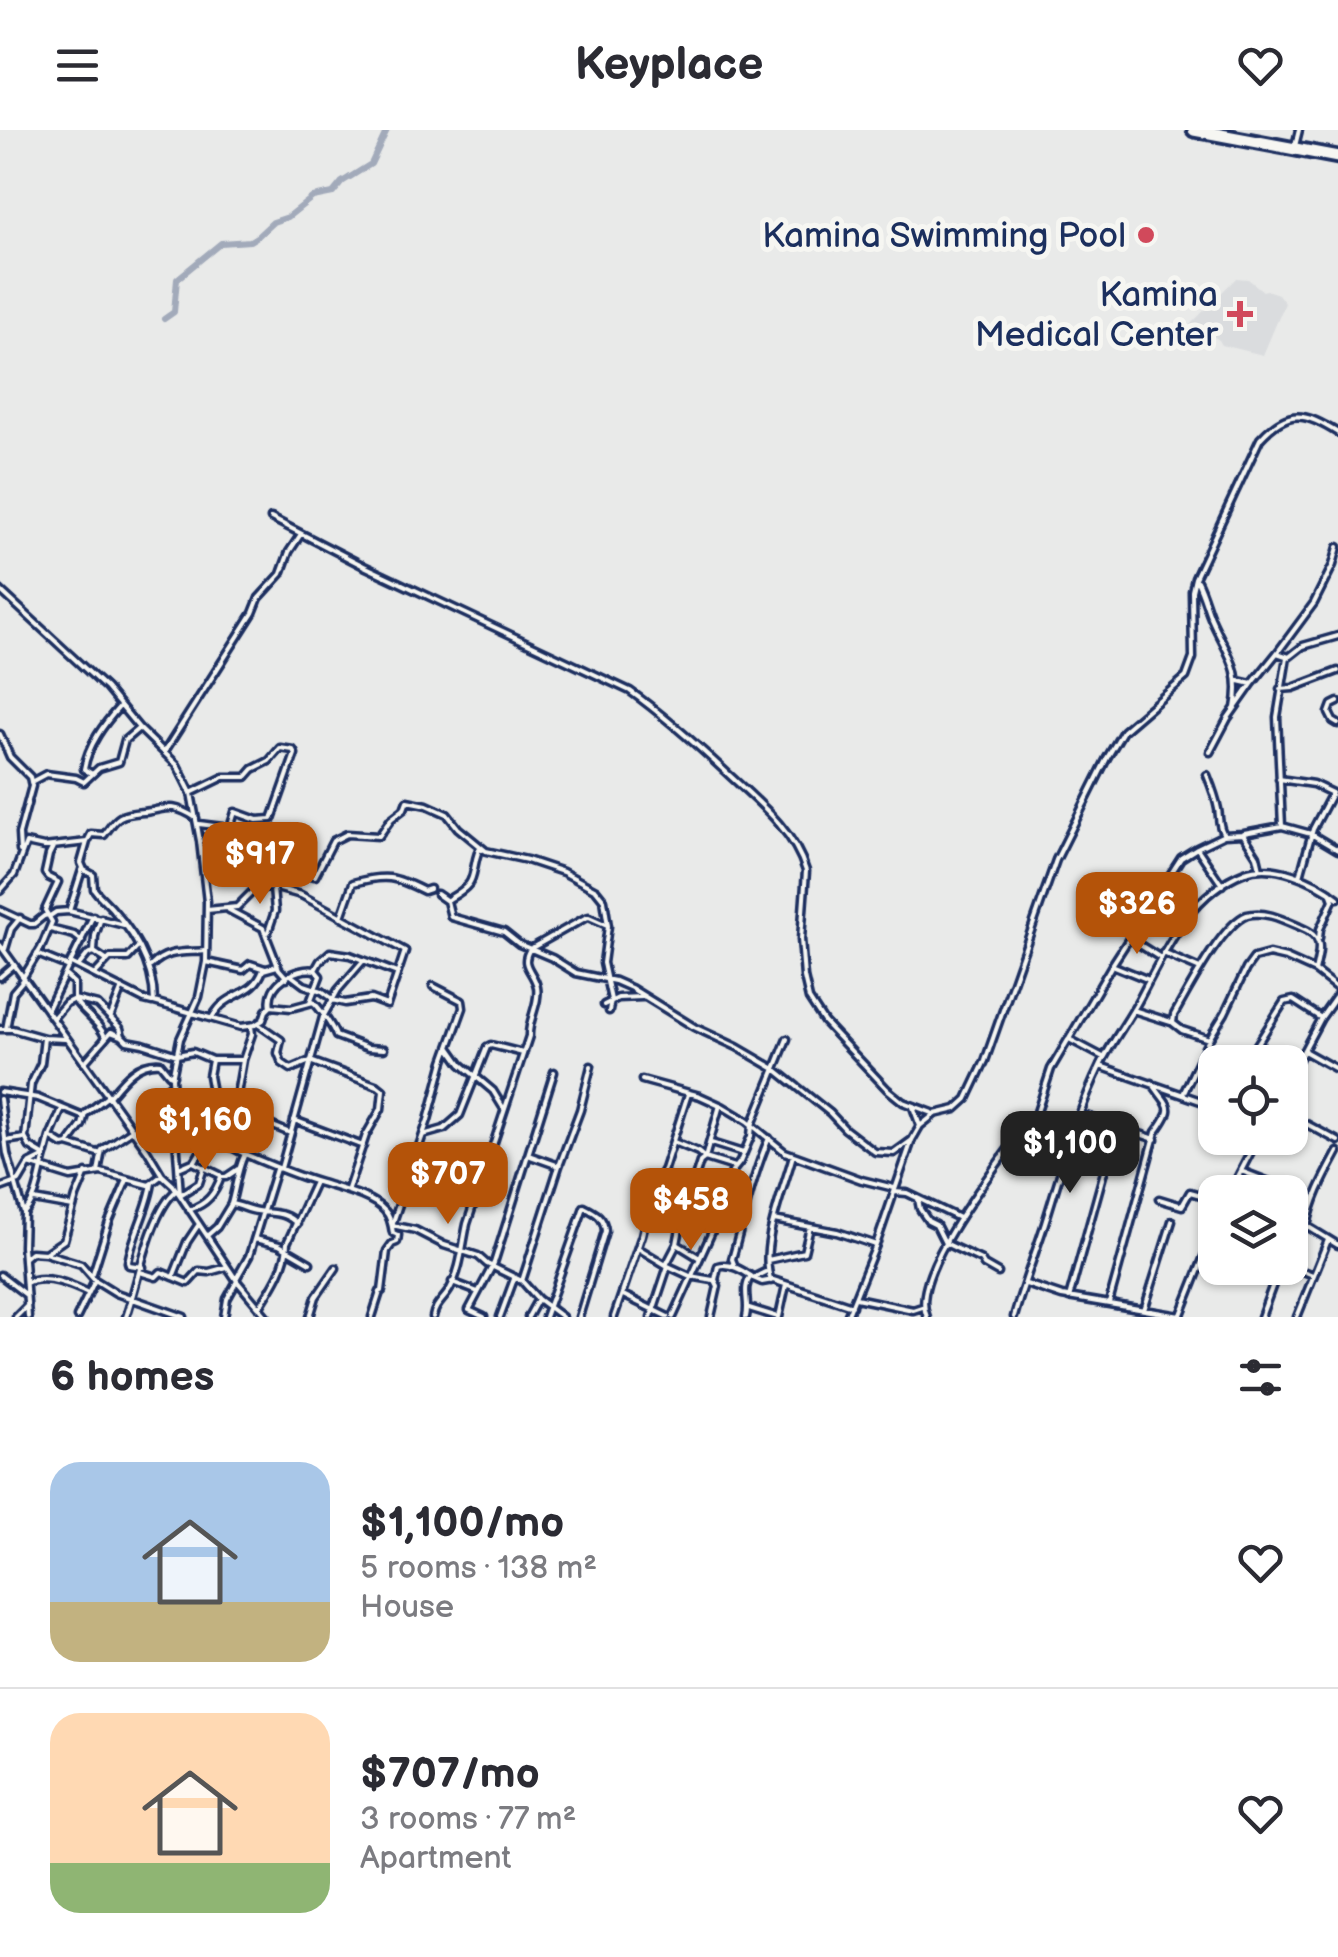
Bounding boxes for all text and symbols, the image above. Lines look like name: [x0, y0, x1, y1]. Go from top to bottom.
icon: menu: [50, 38, 105, 93]
text: Keyplace: [575, 38, 763, 93]
icon: heart: [1233, 38, 1288, 93]
place label: Kamina Swimming Pool: [762, 215, 1126, 258]
marker: Kamina Swimming Pool: [1135, 224, 1157, 246]
place label: Kamina Medical Center: [975, 274, 1219, 357]
marker: Kamina Medical Center: [1227, 301, 1253, 327]
pin: $917: [201, 822, 319, 907]
text: $917: [225, 835, 295, 874]
pin: $326: [1078, 872, 1196, 957]
text: $326: [1098, 885, 1176, 924]
map controls: [1198, 1045, 1308, 1285]
button: locate: [1198, 1045, 1308, 1155]
pin: $1,160: [124, 1088, 286, 1173]
text: $1,160: [158, 1101, 252, 1140]
pin: $1,100: [989, 1111, 1151, 1196]
text: $1,100: [1022, 1124, 1118, 1163]
pin: $707: [389, 1142, 507, 1227]
text: $707: [410, 1155, 486, 1194]
pin: $458: [632, 1168, 750, 1253]
button: layers: [1198, 1175, 1308, 1285]
text: $458: [652, 1181, 730, 1220]
icon: filters: [1233, 1350, 1288, 1405]
text: 6 homes: [50, 1352, 214, 1403]
text: $1,100/mo: [360, 1498, 564, 1549]
icon: home: [130, 1502, 250, 1622]
icon: heart: [1233, 1535, 1288, 1590]
text: 5 rooms · 138 m²: [360, 1549, 597, 1588]
text: House: [360, 1588, 454, 1627]
text: $707/mo: [360, 1749, 540, 1800]
icon: home: [130, 1753, 250, 1873]
icon: heart: [1233, 1786, 1288, 1841]
text: 3 rooms · 77 m²: [360, 1800, 576, 1839]
text: Apartment: [360, 1839, 511, 1878]

